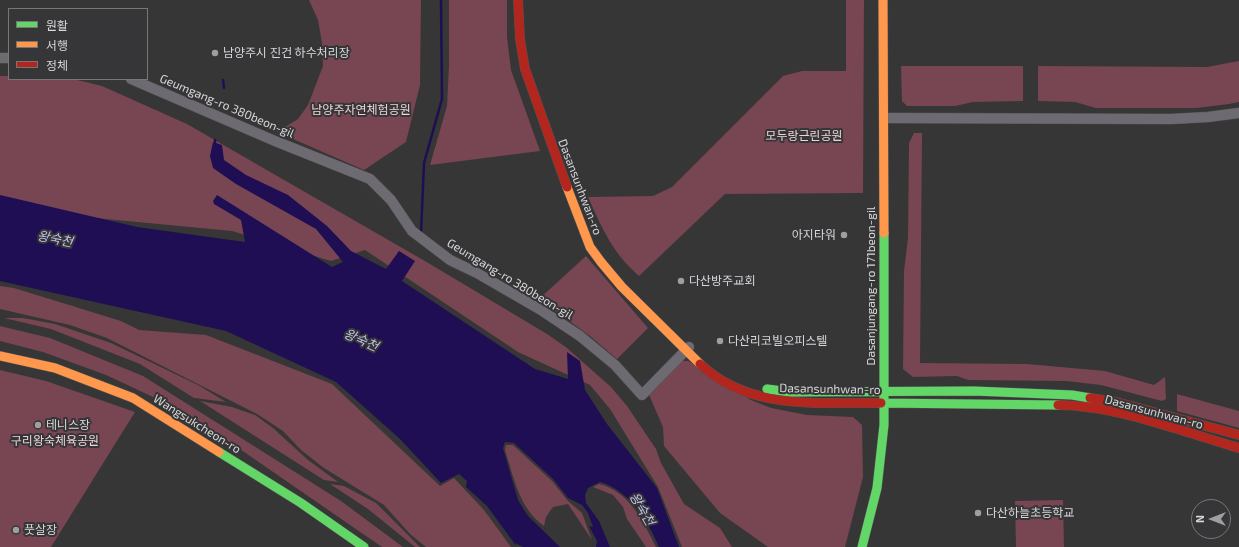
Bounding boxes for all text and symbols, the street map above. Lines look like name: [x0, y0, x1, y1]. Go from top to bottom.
legend: [8, 8, 148, 80]
text: 원활: [46, 18, 68, 32]
text: 서행: [46, 38, 68, 52]
place label: 남양주시 진건 하수처리장: [223, 46, 350, 60]
marker: 남양주시 진건 하수처리장: [210, 48, 220, 58]
text: 정체: [46, 58, 68, 72]
street label: Geumgang-ro 380beon-gil: [158, 71, 296, 141]
park label: 남양주자연체험공원: [311, 103, 411, 117]
park label: 모두랑근린공원: [765, 129, 843, 143]
street label: Dasansunhwan-ro: [555, 137, 605, 237]
street label: Dasanjungang-ro 171beon-gil: [864, 207, 878, 365]
water label: 왕숙천: [36, 228, 74, 250]
place label: 아지타워: [792, 228, 836, 242]
marker: 아지타워: [839, 230, 849, 240]
street label: Geumgang-ro 380beon-gil: [444, 236, 576, 322]
place label: 다산방주교회: [689, 274, 755, 288]
marker: 다산방주교회: [676, 276, 686, 286]
water label: 왕숙천: [341, 326, 381, 354]
place label: 다산리코빌오피스텔: [728, 334, 827, 348]
marker: 다산리코빌오피스텔: [715, 336, 725, 346]
street label: Dasansunhwan-ro: [779, 381, 881, 397]
street label: Wangsukcheon-ro: [151, 391, 243, 457]
street label: Dasansunhwan-ro: [1103, 392, 1205, 432]
place label: 테니스장: [46, 418, 90, 432]
marker: 테니스장: [33, 420, 43, 430]
park label: 구리왕숙체육공원: [11, 434, 99, 448]
water label: 왕숙천: [626, 490, 658, 528]
north arrow: [1191, 499, 1231, 539]
place label: 다산하늘초등학교: [986, 506, 1074, 520]
marker: 다산하늘초등학교: [973, 508, 983, 518]
text: N: [1193, 515, 1206, 523]
place label: 풋살장: [24, 523, 57, 537]
marker: 풋살장: [11, 525, 21, 535]

